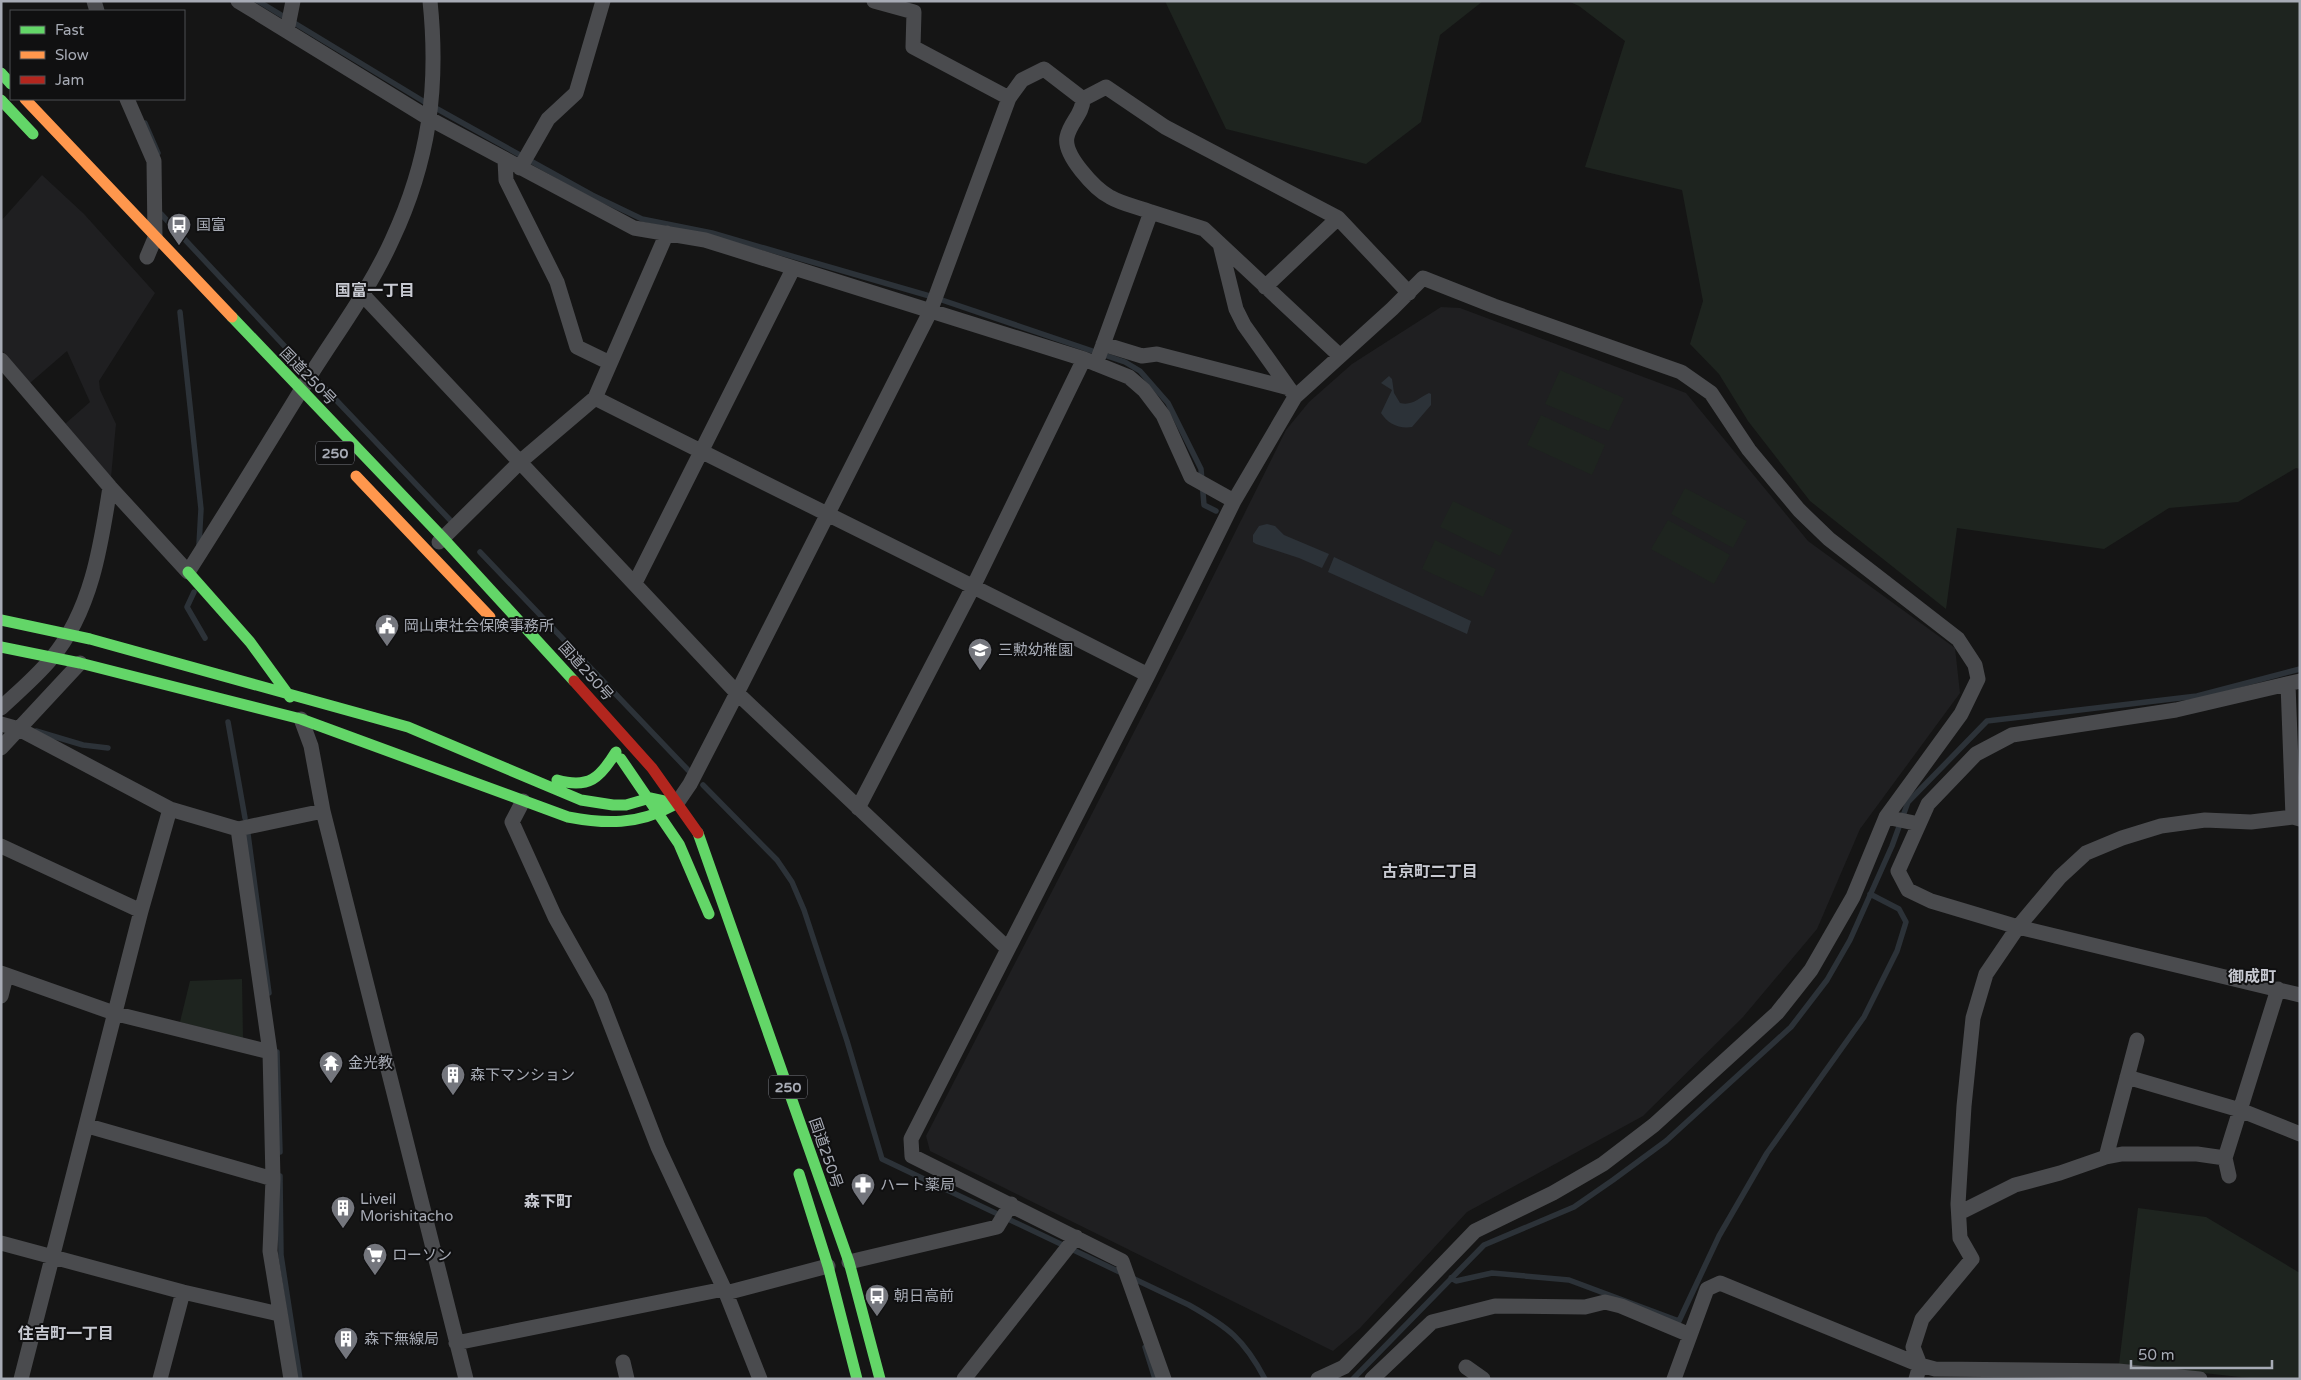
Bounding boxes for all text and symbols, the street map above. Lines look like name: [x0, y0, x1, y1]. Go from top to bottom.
legend: [10, 10, 185, 100]
text: Fast: [55, 21, 85, 39]
text: Slow: [55, 46, 89, 64]
text: Jam: [55, 71, 84, 89]
bus stop icon: 国富: [166, 212, 192, 246]
place label: 国富: [196, 216, 226, 234]
district label: 国富一丁目: [335, 281, 415, 301]
street label: 国道250号: [276, 343, 340, 409]
road number: 250: [316, 442, 354, 464]
public building icon: 岡山東社会保険事務所: [374, 613, 400, 647]
place label: 岡山東社会保険事務所: [404, 617, 554, 635]
school or university icon: 三勲幼稚園: [967, 637, 993, 671]
street label: 国道250号: [555, 638, 617, 704]
place label: 三勲幼稚園: [998, 641, 1073, 659]
district label: 古京町二丁目: [1382, 862, 1478, 882]
district label: 御成町: [2228, 967, 2276, 987]
temple icon: 金光教: [318, 1050, 344, 1084]
place label: 金光教: [348, 1054, 393, 1072]
building icon: 森下マンション: [440, 1062, 466, 1096]
place label: 森下マンション: [470, 1066, 575, 1084]
road number: 250: [769, 1076, 807, 1098]
street label: 国道250号: [806, 1115, 846, 1191]
pharmacy icon: ハート薬局: [850, 1172, 876, 1206]
place label: ハート薬局: [880, 1176, 955, 1194]
place label: Liveil Morishitacho: [360, 1190, 453, 1225]
district label: 森下町: [524, 1192, 572, 1212]
building icon: Liveil Morishitacho: [330, 1195, 356, 1229]
supermarket icon: ローソン: [362, 1242, 388, 1276]
place label: ローソン: [392, 1246, 452, 1264]
bus stop icon: 朝日高前: [864, 1283, 890, 1317]
place label: 朝日高前: [894, 1287, 954, 1305]
district label: 住吉町一丁目: [17, 1324, 114, 1344]
building icon: 森下無線局: [333, 1326, 359, 1360]
place label: 森下無線局: [364, 1330, 439, 1348]
scale bar: [2131, 1338, 2272, 1370]
text: 50 m: [2138, 1346, 2175, 1364]

